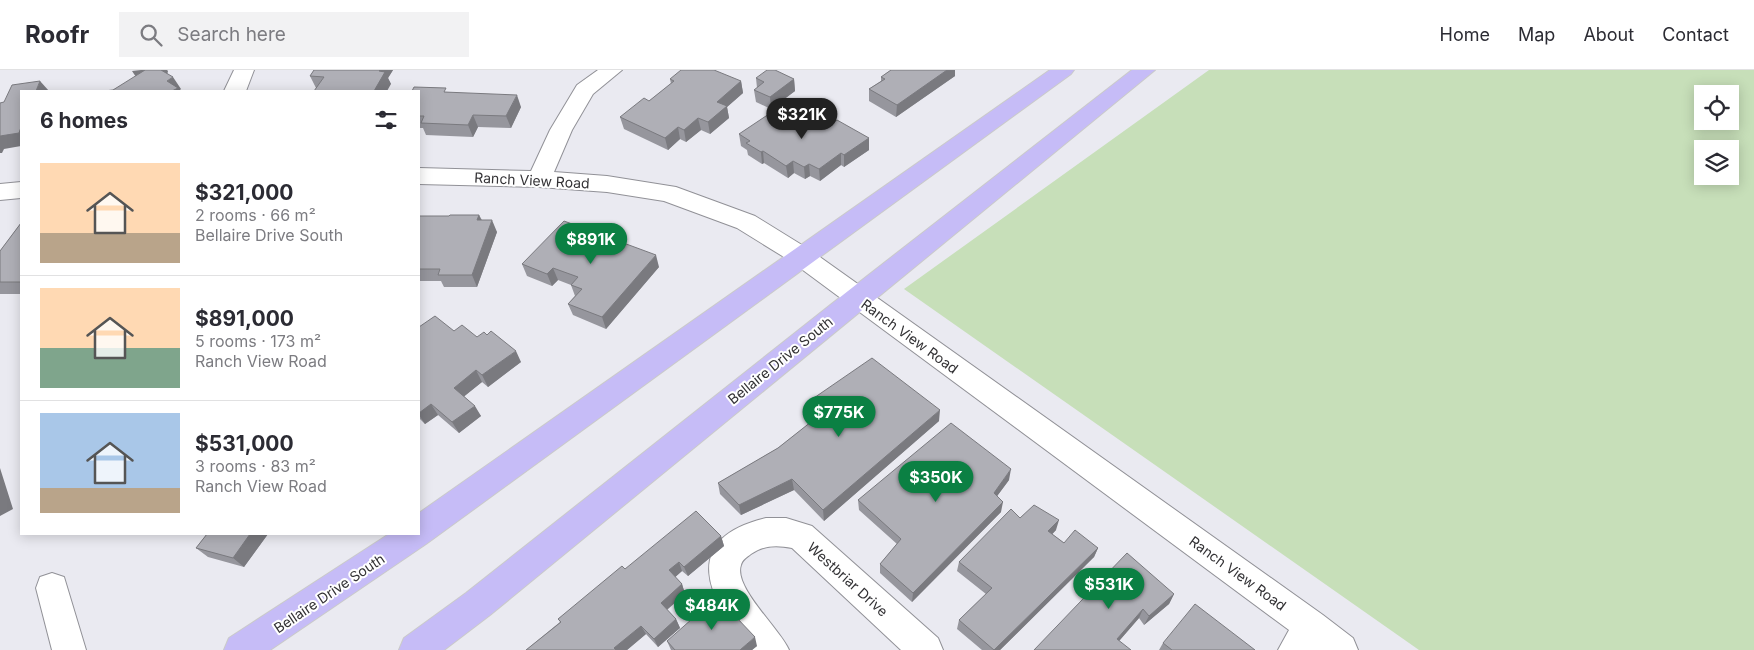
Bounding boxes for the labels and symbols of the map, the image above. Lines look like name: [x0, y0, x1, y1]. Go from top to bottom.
pin: $321K: [767, 98, 837, 140]
street label: Ranch View Road: [474, 168, 590, 192]
pin: $891K: [556, 222, 626, 265]
street label: Ranch View Road: [858, 295, 962, 377]
street label: Bellaire Drive South: [724, 313, 836, 407]
pin: $775K: [804, 396, 874, 438]
pin: $350K: [901, 460, 971, 503]
street label: Ranch View Road: [1186, 532, 1290, 614]
street label: Westbriar Drive: [804, 538, 892, 620]
street label: Bellaire Drive South: [270, 550, 388, 636]
pin: $531K: [1074, 568, 1144, 610]
pin: $484K: [677, 588, 747, 631]

